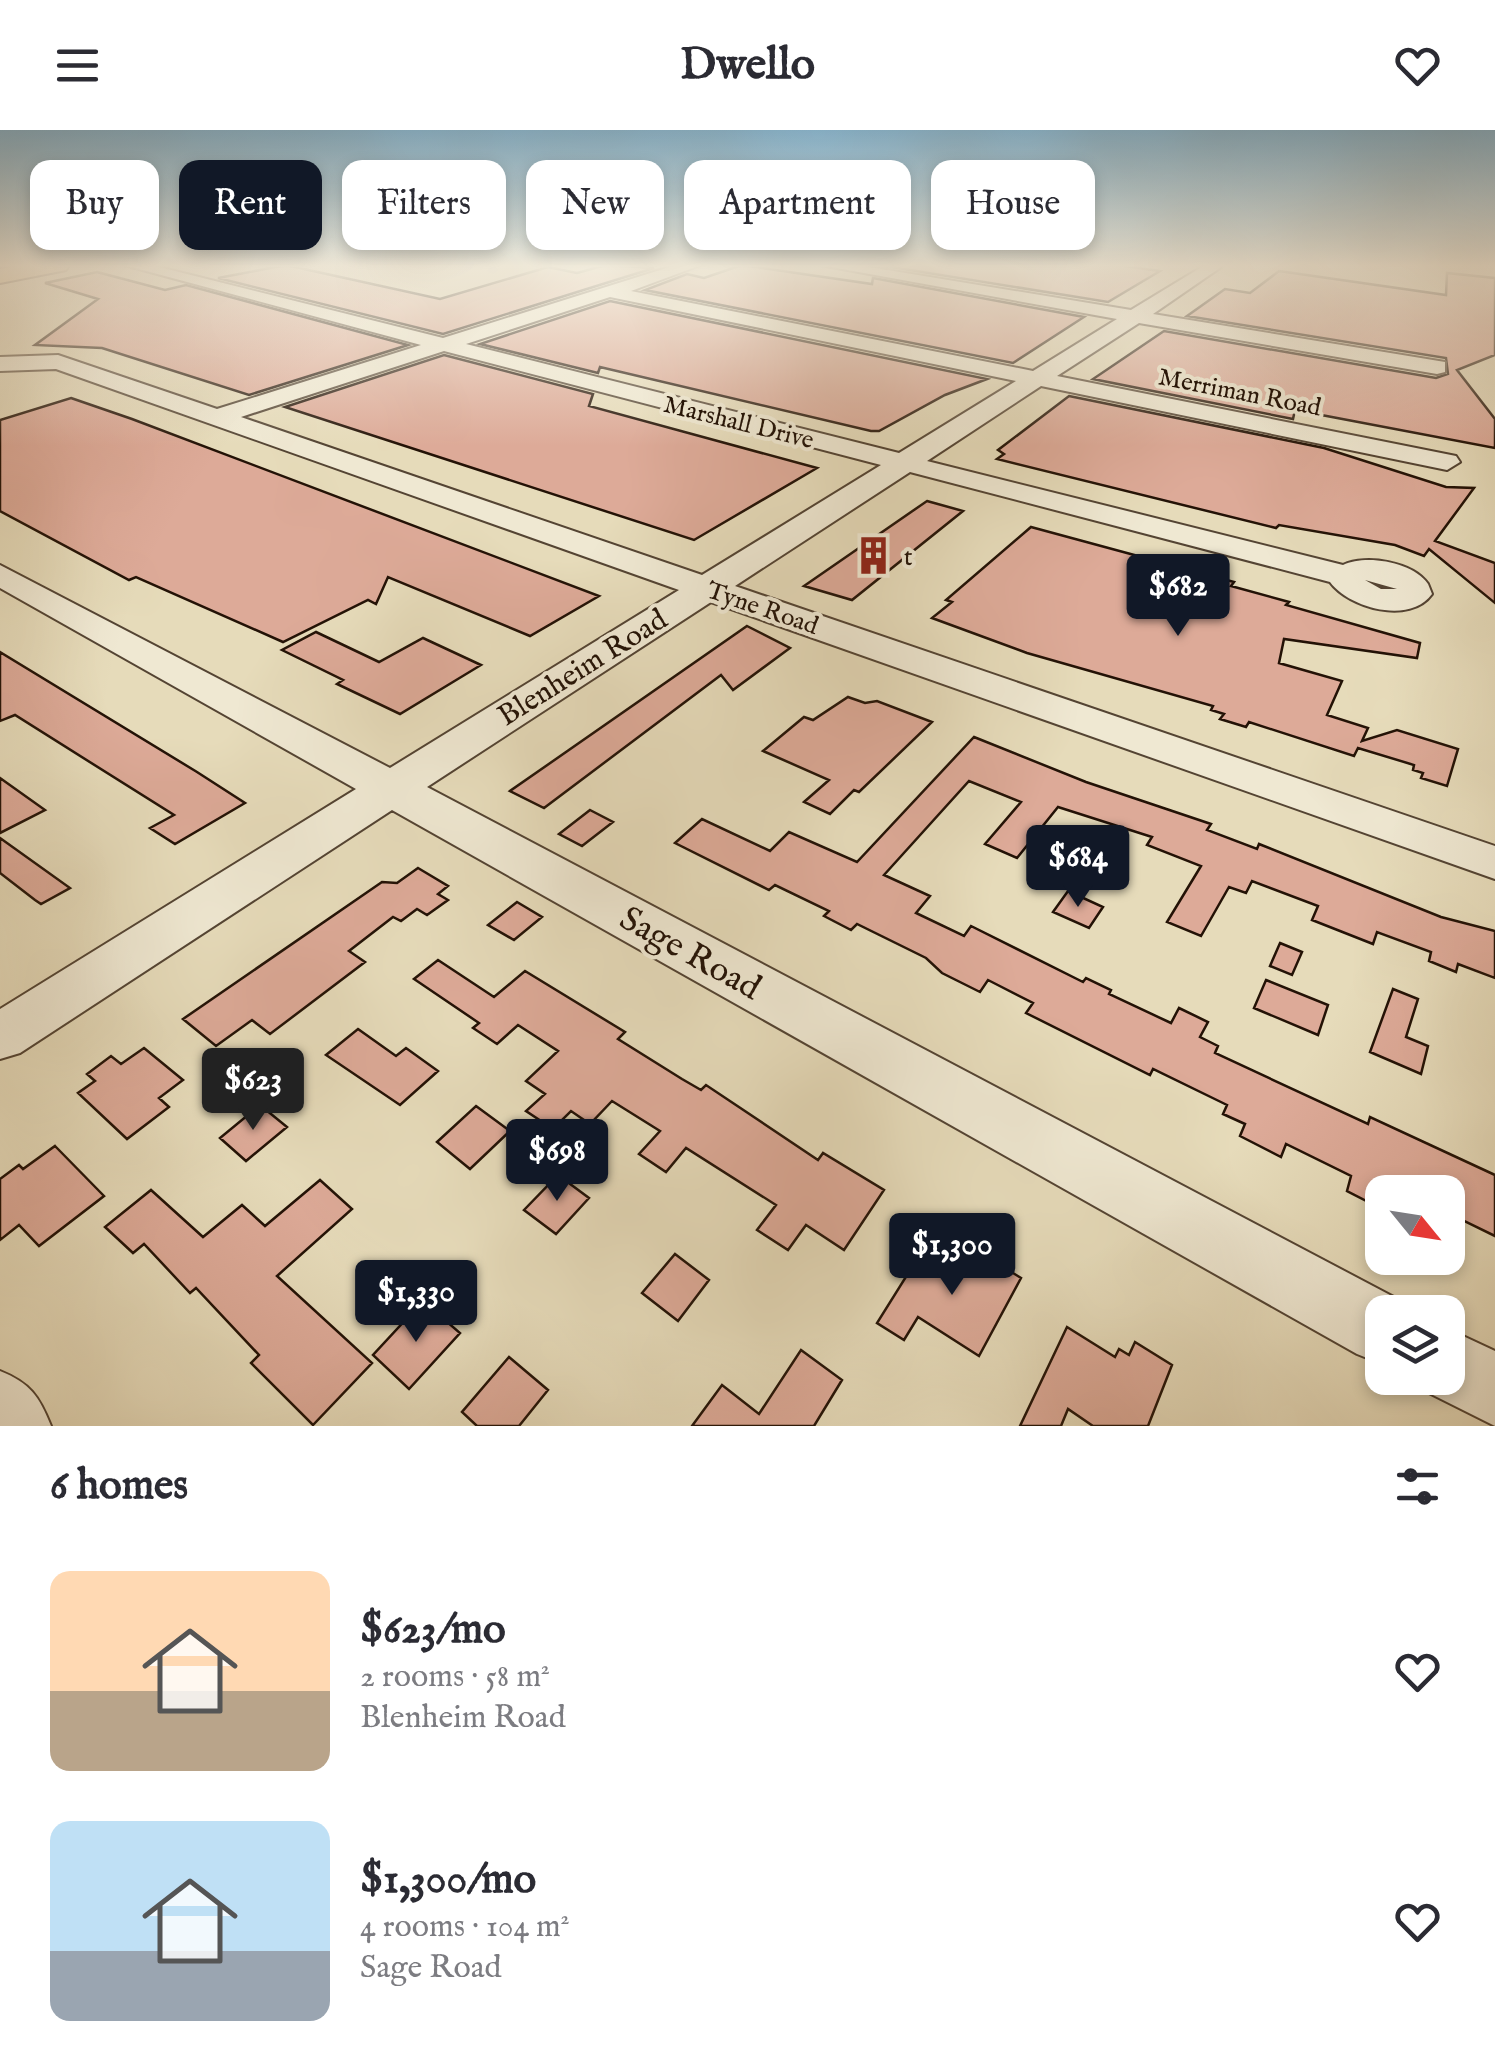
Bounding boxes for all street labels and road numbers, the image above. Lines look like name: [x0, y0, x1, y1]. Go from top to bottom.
street label: Merriman Road: [1155, 361, 1324, 425]
street label: Marshall Drive: [660, 389, 817, 457]
street label: Tyne Road: [702, 575, 823, 643]
street label: Blenheim Road: [491, 601, 676, 736]
street label: Sage Road: [611, 897, 769, 1012]

